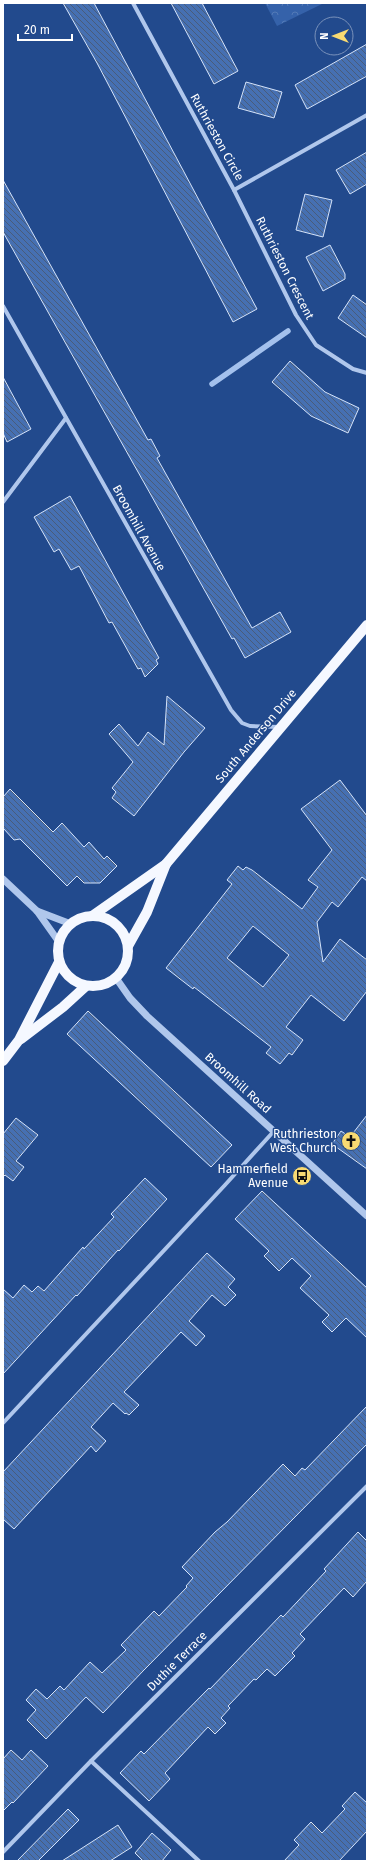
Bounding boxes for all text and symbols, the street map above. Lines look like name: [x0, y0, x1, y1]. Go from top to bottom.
scale bar: [18, 16, 72, 42]
north arrow: [314, 16, 354, 56]
text: 20 m: [24, 23, 50, 37]
text: N: [318, 32, 331, 40]
street label: Ruthrieston Circle: [187, 91, 247, 183]
street label: Ruthrieston Crescent: [253, 214, 317, 322]
street label: Broomhill Avenue: [110, 482, 168, 574]
street label: South Anderson Drive: [213, 686, 299, 786]
street label: Broomhill Road: [202, 1050, 274, 1116]
place label: Ruthrieston West Church: [270, 1127, 337, 1155]
church icon: Ruthrieston West Church: [340, 1130, 362, 1152]
place label: Hammerfield Avenue: [217, 1162, 288, 1190]
bus stop icon: Hammerfield Avenue: [291, 1165, 313, 1187]
street label: Duthie Terrace: [144, 1628, 210, 1694]

